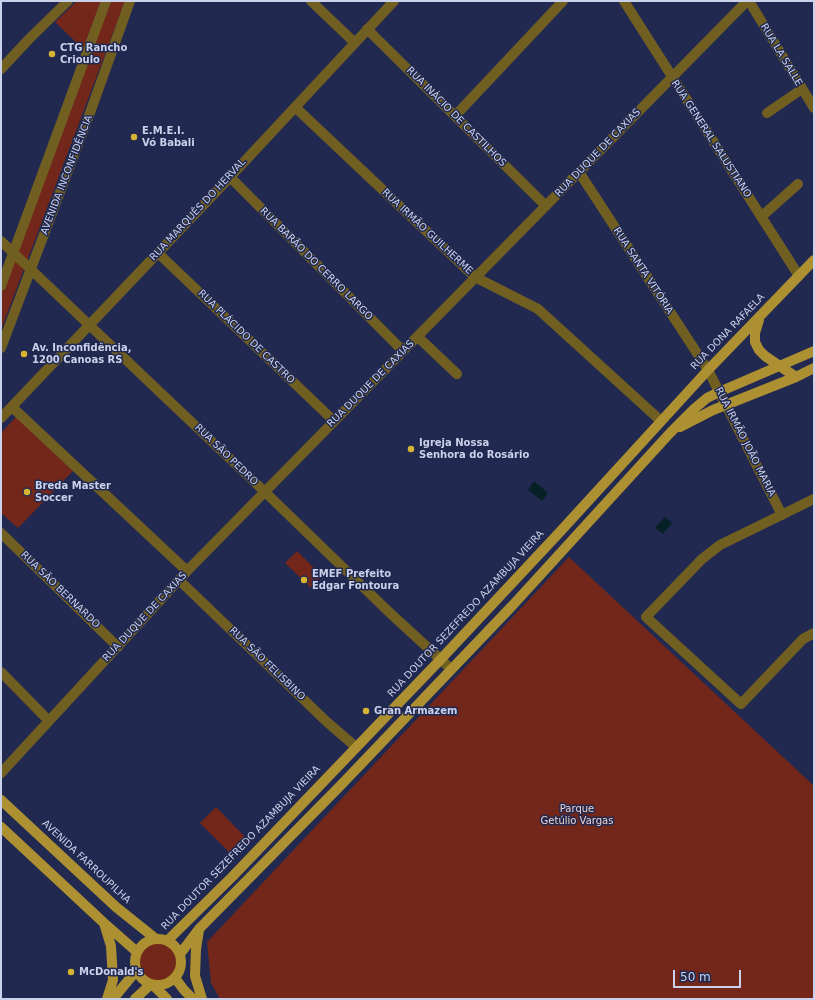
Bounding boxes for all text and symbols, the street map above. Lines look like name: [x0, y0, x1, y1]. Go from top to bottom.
street label: RUA LA SALLE: [758, 22, 804, 88]
place label: CTG Rancho Crioulo: [60, 42, 127, 66]
marker: CTG Rancho Crioulo: [47, 49, 57, 59]
street label: RUA INÁCIO DE CASTILHOS: [404, 65, 508, 169]
street label: RUA GENERAL SALUSTIANO: [668, 78, 754, 200]
street label: RUA DUQUE DE CAXIAS: [553, 106, 643, 200]
street label: AVENIDA INCONFIDÊNCIA: [39, 114, 95, 236]
place label: E.M.E.I. Vó Babali: [142, 125, 195, 148]
marker: E.M.E.I. Vó Babali: [129, 132, 139, 142]
street label: RUA MARQUÊS DO HERVAL: [147, 156, 249, 264]
street label: RUA IRMÃO GUILHERME: [379, 187, 475, 277]
street label: RUA BARÃO DO CERRO LARGO: [257, 205, 375, 323]
street label: RUA SANTA VITÓRIA: [610, 225, 676, 317]
street label: RUA PLÁCIDO DE CASTRO: [195, 288, 297, 386]
street label: RUA DONA RAFAELA: [688, 291, 768, 373]
street label: RUA DUQUE DE CAXIAS: [325, 338, 417, 430]
place label: Av. Inconfidência, 1200 Canoas RS: [32, 342, 131, 366]
marker: Av. Inconfidência, 1200 Canoas RS: [19, 349, 29, 359]
street label: RUA IRMÃO JOÃO MARIA: [712, 385, 778, 499]
street label: RUA SÃO PEDRO: [192, 422, 260, 488]
place label: Igreja Nossa Senhora do Rosário: [419, 437, 529, 460]
marker: Igreja Nossa Senhora do Rosário: [406, 444, 416, 454]
place label: Breda Master Soccer: [35, 480, 111, 504]
marker: Breda Master Soccer: [22, 487, 32, 497]
street label: RUA DOUTOR SEZEFREDO AZAMBUJA VIEIRA: [385, 528, 547, 700]
street label: RUA SÃO BERNARDO: [18, 549, 102, 631]
place label: EMEF Prefeito Edgar Fontoura: [312, 568, 399, 592]
street label: RUA DUQUE DE CAXIAS: [100, 570, 190, 664]
marker: EMEF Prefeito Edgar Fontoura: [299, 575, 309, 585]
street label: RUA SÃO FELISBINO: [227, 625, 307, 703]
place label: Gran Armazem: [374, 705, 457, 717]
marker: Gran Armazem: [361, 706, 371, 716]
street label: RUA DOUTOR SEZEFREDO AZAMBUJA VIEIRA: [159, 763, 323, 933]
park label: Parque Getúlio Vargas: [541, 803, 613, 826]
street label: AVENIDA FARROUPILHA: [39, 818, 133, 906]
scale bar: [675, 962, 743, 988]
place label: McDonald's: [79, 966, 144, 978]
marker: McDonald's: [66, 967, 76, 977]
text: 50 m: [680, 970, 711, 984]

